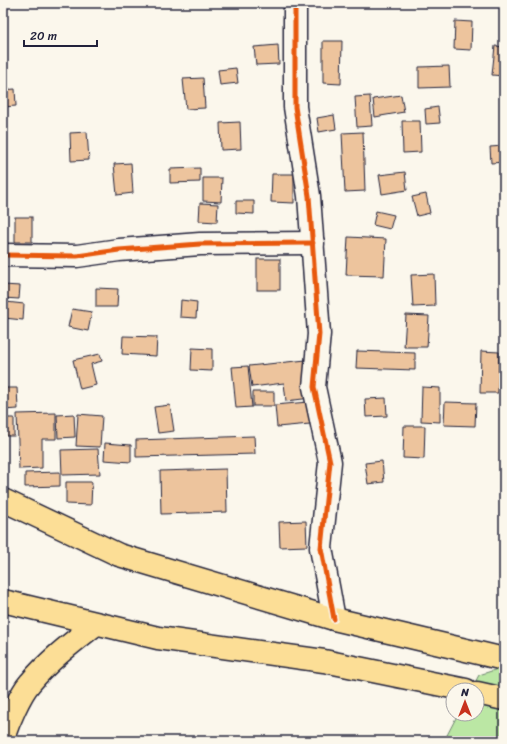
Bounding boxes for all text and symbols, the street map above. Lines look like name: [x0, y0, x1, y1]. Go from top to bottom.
scale bar: [24, 22, 97, 48]
text: 20 m: [30, 25, 57, 47]
north arrow: [445, 682, 485, 722]
text: N: [460, 683, 469, 702]

